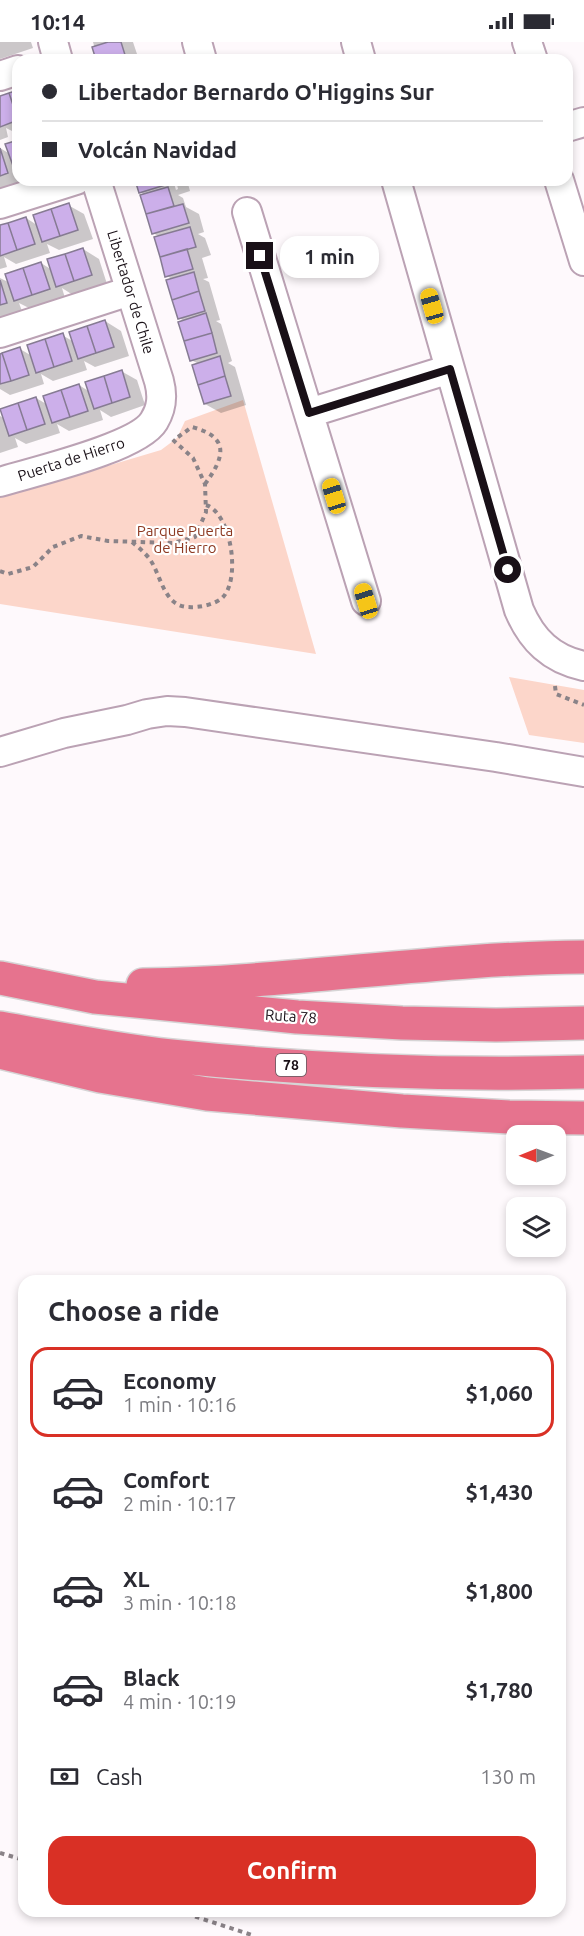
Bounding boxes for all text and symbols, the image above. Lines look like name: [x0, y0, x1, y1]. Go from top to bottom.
text: 10:14: [30, 9, 85, 34]
text: Libertador Bernardo O'Higgins Sur: [78, 79, 434, 104]
text: Volcán Navidad: [78, 137, 237, 162]
street label: Libertador de Chile: [104, 228, 158, 356]
callout: 1 min: [281, 235, 380, 277]
route end: [246, 242, 273, 269]
text: 1 min: [304, 245, 355, 268]
car: [418, 286, 446, 326]
street label: Puerta de Hierro: [15, 434, 127, 484]
car: [320, 476, 348, 516]
park label: Parque Puerta de Hierro: [137, 522, 233, 556]
route start: [494, 556, 521, 583]
car: [352, 581, 380, 621]
street label: Ruta 78: [265, 1006, 317, 1026]
road number: 78: [276, 1054, 306, 1076]
north arrow: [506, 1125, 566, 1185]
map controls: [506, 1125, 566, 1257]
button: layers: [506, 1197, 566, 1257]
text: Choose a ride: [48, 1296, 220, 1326]
icon: car: [51, 1365, 105, 1419]
text: Economy: [123, 1368, 216, 1393]
text: $1,060: [466, 1380, 533, 1405]
text: 1 min · 10:16: [123, 1393, 237, 1416]
icon: car: [51, 1464, 105, 1518]
text: Comfort: [123, 1467, 210, 1492]
text: $1,430: [466, 1479, 533, 1504]
text: 2 min · 10:17: [123, 1492, 237, 1515]
icon: car: [51, 1563, 105, 1617]
text: XL: [123, 1566, 150, 1591]
text: $1,800: [466, 1578, 533, 1603]
text: 3 min · 10:18: [123, 1591, 237, 1614]
icon: car: [51, 1662, 105, 1716]
text: Black: [123, 1665, 180, 1690]
text: $1,780: [466, 1677, 533, 1702]
text: 4 min · 10:19: [123, 1690, 237, 1713]
icon: cash: [48, 1760, 81, 1793]
text: Cash: [96, 1764, 143, 1789]
text: 130 m: [480, 1765, 536, 1788]
button: Confirm: [48, 1836, 536, 1905]

